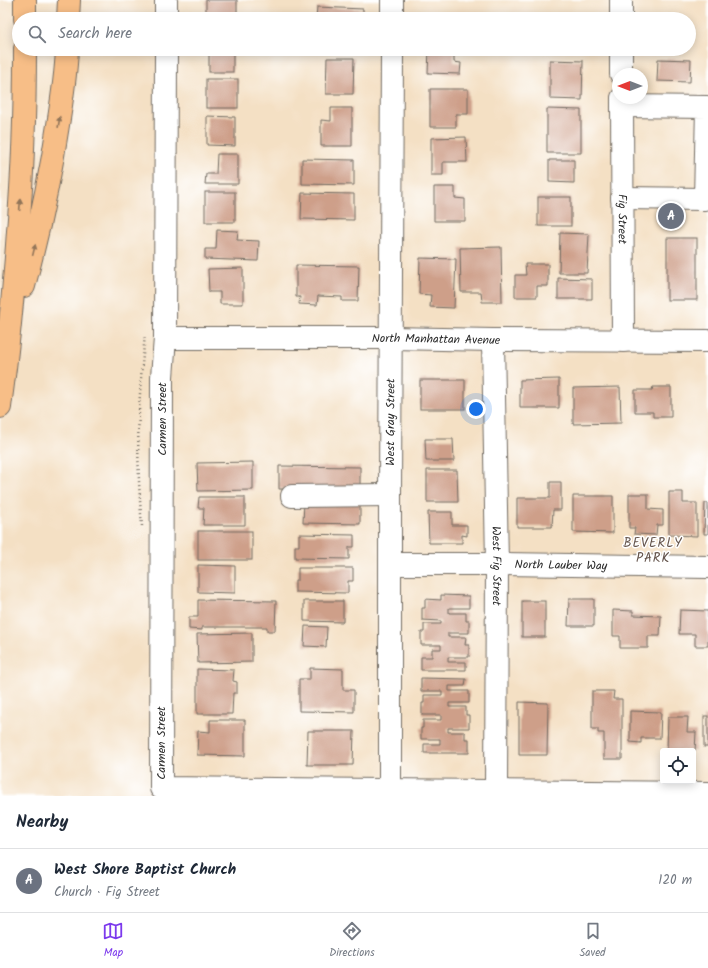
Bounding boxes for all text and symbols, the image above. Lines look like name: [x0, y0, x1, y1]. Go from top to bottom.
search box: [12, 12, 696, 56]
text: Search here: [58, 22, 132, 46]
icon: search: [26, 23, 48, 45]
north arrow: [612, 68, 648, 104]
one-way arrow: [56, 116, 62, 128]
street label: Fig Street: [612, 194, 632, 244]
one-way arrow: [17, 199, 24, 211]
pin: A: [658, 201, 684, 231]
one-way arrow: [31, 243, 37, 256]
street label: North Manhattan Avenue: [372, 329, 501, 350]
street label: West Gray Street: [381, 378, 401, 466]
street label: Carmen Street: [153, 382, 172, 456]
your location: [466, 399, 486, 419]
street label: West Fig Street: [486, 526, 506, 606]
district label: BEVERLY PARK: [623, 533, 683, 569]
street label: North Lauber Way: [515, 555, 608, 576]
street label: Carmen Street: [152, 706, 171, 780]
map controls: [660, 748, 696, 784]
button: locate: [660, 748, 696, 784]
text: Nearby: [16, 809, 68, 836]
text: West Shore Baptist Church: [54, 858, 236, 882]
text: A: [25, 870, 33, 891]
text: 120 m: [658, 870, 692, 891]
text: Church · Fig Street: [54, 882, 160, 903]
tab: Map: [102, 920, 124, 962]
tab: Directions: [329, 920, 375, 962]
tab: Saved: [580, 920, 606, 962]

